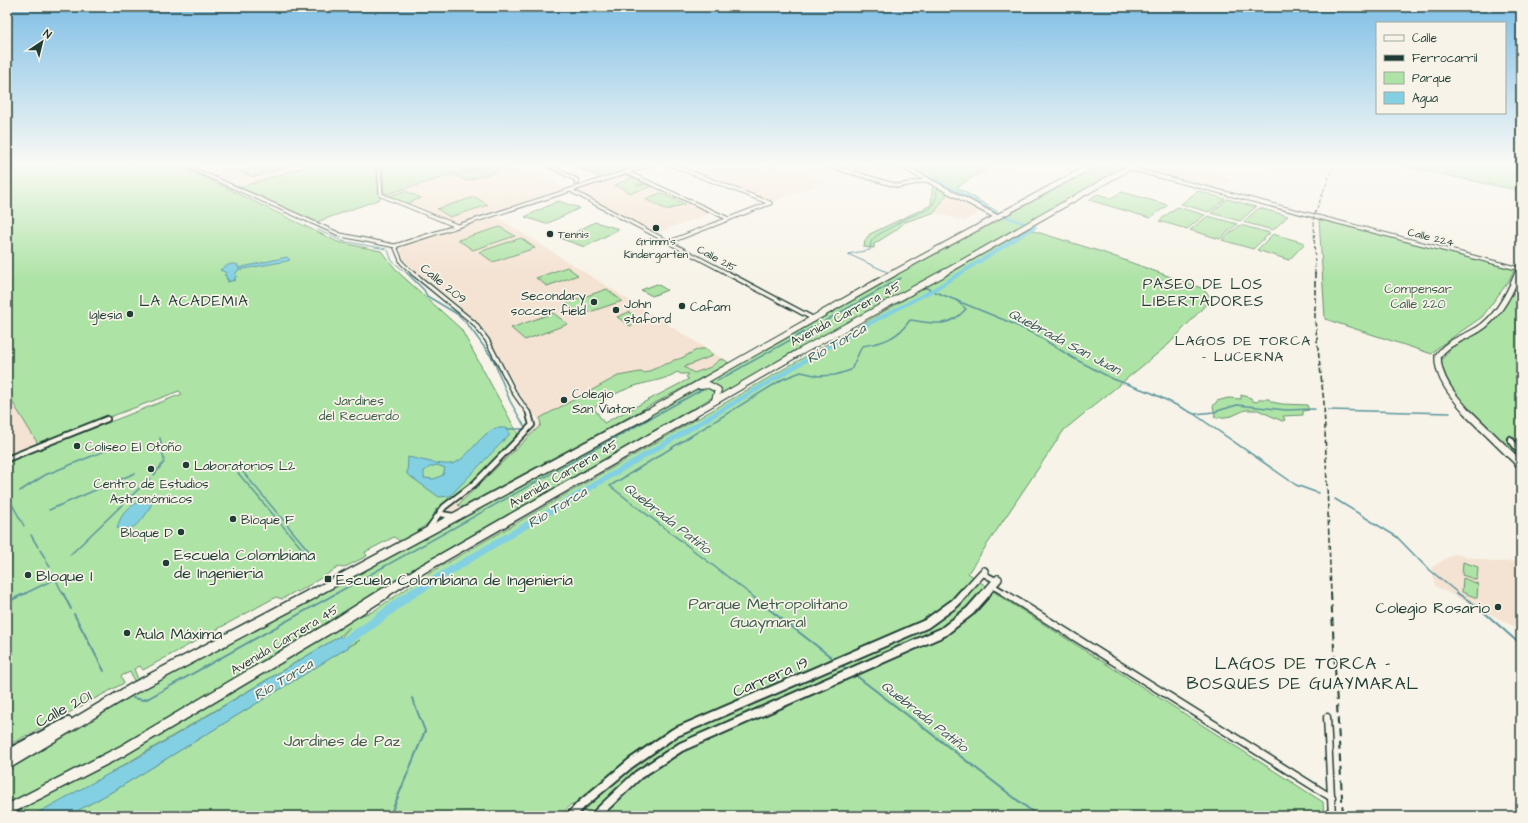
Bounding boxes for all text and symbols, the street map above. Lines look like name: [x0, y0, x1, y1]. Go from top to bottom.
north arrow: [22, 22, 62, 62]
legend: [1376, 22, 1506, 114]
text: N: [40, 26, 55, 42]
text: Calle: [1412, 30, 1437, 47]
text: Ferrocarril: [1412, 50, 1478, 67]
text: Parque: [1412, 70, 1452, 87]
text: Agua: [1412, 90, 1438, 108]
marker: Grimm's Kindergarten: [651, 223, 661, 233]
street label: Calle 224: [1406, 224, 1456, 251]
place label: Tennis: [558, 227, 589, 242]
marker: Tennis: [545, 229, 555, 239]
place label: Grimm's Kindergarten: [624, 234, 689, 263]
street label: Calle 215: [694, 242, 739, 275]
street label: Calle 209: [416, 259, 470, 308]
district label: PASEO DE LOS LIBERTADORES: [1142, 274, 1264, 312]
street label: Avenida Carrera 45: [787, 277, 904, 351]
park label: Compensar Calle 220: [1384, 280, 1452, 313]
place label: Secondary soccer field: [511, 287, 586, 320]
district label: LA ACADEMIA: [139, 291, 249, 312]
place label: John staford: [624, 295, 672, 328]
marker: Secondary soccer field: [589, 297, 599, 307]
place label: Cafam: [690, 298, 731, 316]
marker: Cafam: [677, 301, 687, 311]
water label: Quebrada San Juan: [1005, 304, 1125, 380]
marker: John staford: [611, 305, 621, 315]
place label: Iglesia: [89, 306, 122, 325]
marker: Iglesia: [125, 309, 135, 319]
water label: Río Torca: [803, 318, 871, 369]
district label: LAGOS DE TORCA - LUCERNA: [1175, 331, 1311, 367]
place label: Colegio San Viator: [572, 385, 635, 418]
park label: Jardines del Recuerdo: [319, 392, 400, 425]
marker: Colegio San Viator: [559, 395, 569, 405]
street label: Avenida Carrera 45: [506, 435, 621, 512]
place label: Coliseo El Otoño: [85, 438, 182, 456]
marker: Coliseo El Otoño: [72, 441, 82, 451]
place label: Laboratorios L2: [194, 457, 296, 475]
marker: Laboratorios L2: [181, 460, 191, 470]
marker: Centro de Estudios Astronómicos: [146, 464, 156, 474]
place label: Centro de Estudios Astronómicos: [93, 475, 209, 508]
water label: Quebrada Patiño: [619, 478, 716, 560]
water label: Río Torca: [524, 482, 592, 533]
place label: Bloque F: [241, 511, 294, 529]
marker: Bloque F: [228, 514, 238, 524]
place label: Bloque D: [120, 524, 174, 542]
marker: Bloque D: [176, 527, 186, 537]
place label: Escuela Colombiana de Ingenieria: [174, 544, 315, 585]
marker: Escuela Colombiana de Ingenieria: [161, 558, 171, 568]
place label: Bloque I: [36, 565, 93, 587]
place label: Escuela Colombiana de Ingeniería: [336, 569, 573, 592]
marker: Bloque I: [23, 570, 33, 580]
marker: Escuela Colombiana de Ingeniería: [323, 574, 333, 584]
park label: Parque Metropolitano Guaymaral: [688, 593, 848, 634]
place label: Colegio Rosario: [1376, 597, 1490, 620]
street label: Avenida Carrera 45: [227, 600, 342, 679]
marker: Colegio Rosario: [1493, 602, 1503, 612]
place label: Aula Máxima: [135, 623, 222, 645]
marker: Aula Máxima: [122, 628, 132, 638]
street label: Carrera 19: [729, 651, 812, 703]
district label: LAGOS DE TORCA - BOSQUES DE GUAYMARAL: [1187, 652, 1419, 696]
water label: Río Torca: [250, 654, 318, 705]
water label: Quebrada Patiño: [876, 676, 973, 758]
street label: Calle 201: [31, 685, 96, 733]
park label: Jardines de Paz: [284, 730, 400, 752]

